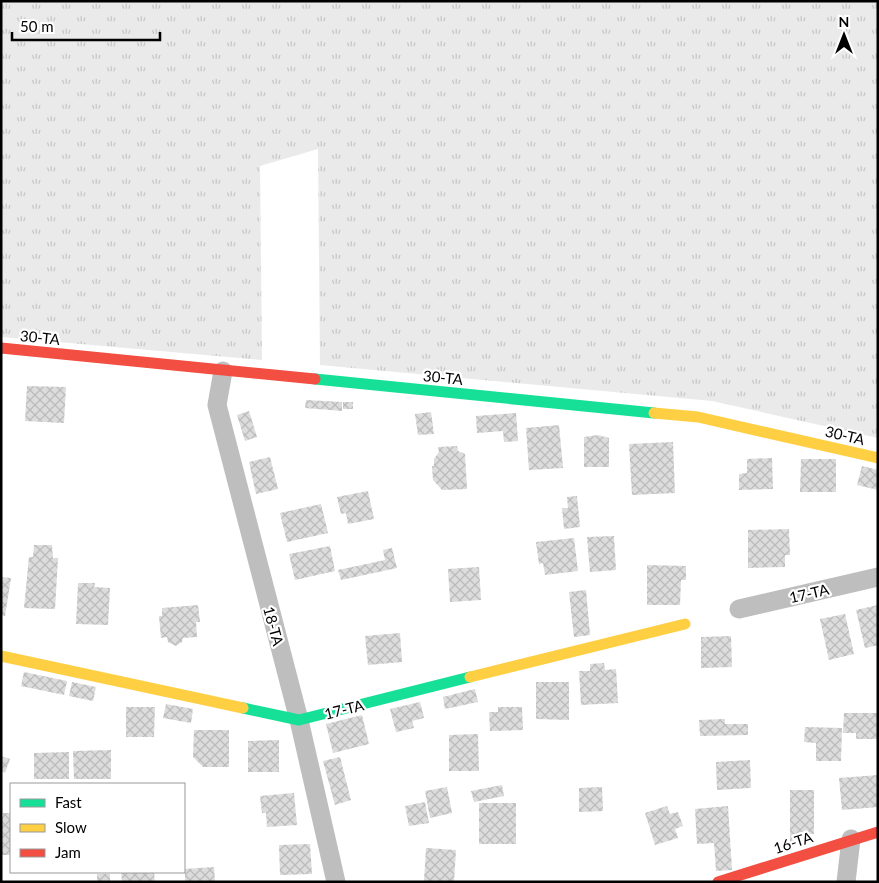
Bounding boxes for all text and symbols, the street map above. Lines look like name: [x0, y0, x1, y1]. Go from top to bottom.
scale bar: [12, 10, 160, 42]
north arrow: [819, 10, 869, 60]
text: N: [839, 13, 849, 30]
text: 50 m: [20, 17, 54, 35]
street label: 30-ТА: [19, 326, 62, 348]
street label: 30-ТА: [422, 366, 465, 388]
street label: 30-ТА: [823, 422, 867, 448]
street label: 17-ТА: [787, 580, 831, 606]
street label: 18-ТА: [260, 604, 288, 648]
street label: 17-ТА: [322, 695, 366, 723]
legend: [10, 783, 185, 873]
text: Fast: [55, 793, 82, 811]
text: Slow: [55, 818, 87, 836]
street label: 16-ТА: [771, 827, 816, 857]
text: Jam: [55, 843, 81, 861]

